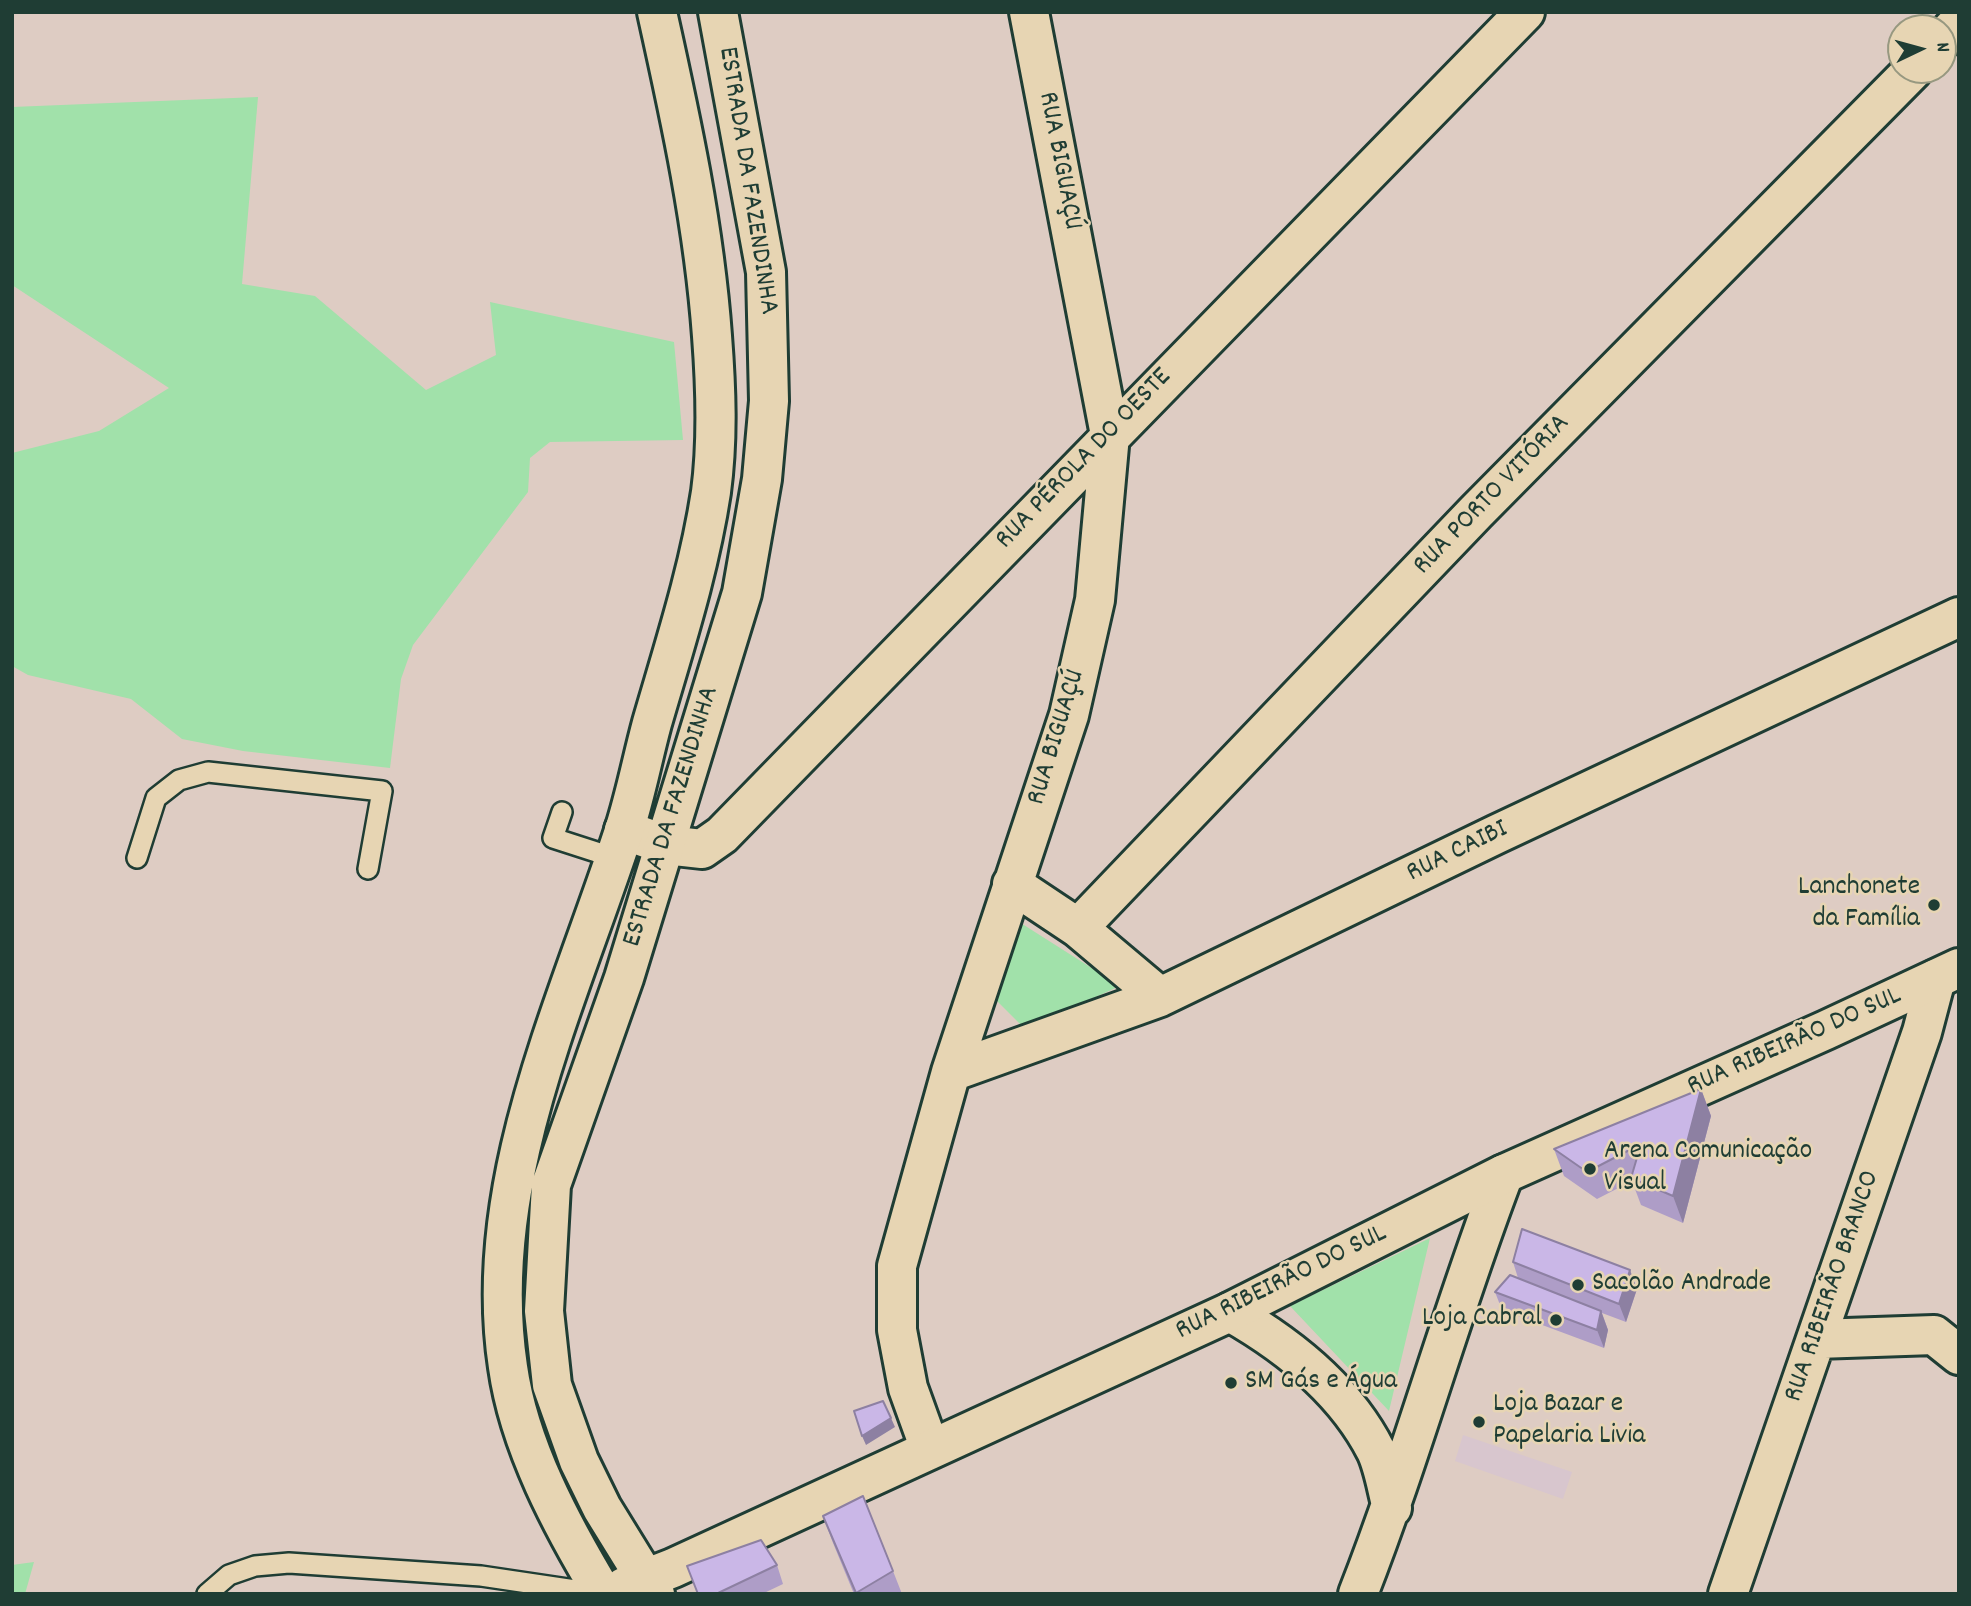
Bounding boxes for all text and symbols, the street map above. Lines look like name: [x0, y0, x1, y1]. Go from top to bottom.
north arrow: [1887, 14, 1957, 84]
text: N: [1928, 41, 1955, 53]
street label: ESTRADA DA FAZENDINHA: [708, 45, 784, 317]
street label: RUA BIGUAÇÚ: [1028, 89, 1088, 233]
street label: RUA PÉROLA DO OESTE: [990, 362, 1180, 558]
street label: RUA PORTO VITÓRIA: [1408, 408, 1578, 584]
street label: RUA BIGUAÇÚ: [1022, 666, 1094, 810]
street label: ESTRADA DA FAZENDINHA: [617, 683, 729, 951]
street label: RUA CAIBI: [1402, 814, 1514, 892]
place label: Lanchonete da Família: [1798, 872, 1920, 938]
marker: Lanchonete da Família: [1926, 897, 1942, 913]
street label: RUA RIBEIRÃO DO SUL: [1683, 981, 1907, 1105]
place label: Arena Comunicação Visual: [1604, 1136, 1812, 1202]
marker: Arena Comunicação Visual: [1582, 1161, 1598, 1177]
street label: RUA RIBEIRÃO BRANCO: [1779, 1167, 1889, 1407]
street label: RUA RIBEIRÃO DO SUL: [1171, 1218, 1393, 1350]
place label: Sacolão Andrade: [1592, 1268, 1771, 1302]
marker: Sacolão Andrade: [1570, 1277, 1586, 1293]
place label: Loja Cabral: [1422, 1303, 1542, 1337]
marker: Loja Cabral: [1548, 1312, 1564, 1328]
place label: SM Gás e Água: [1245, 1366, 1397, 1400]
marker: SM Gás e Água: [1223, 1375, 1239, 1391]
place label: Loja Bazar e Papelaria Livia: [1493, 1389, 1645, 1455]
marker: Loja Bazar e Papelaria Livia: [1471, 1414, 1487, 1430]

